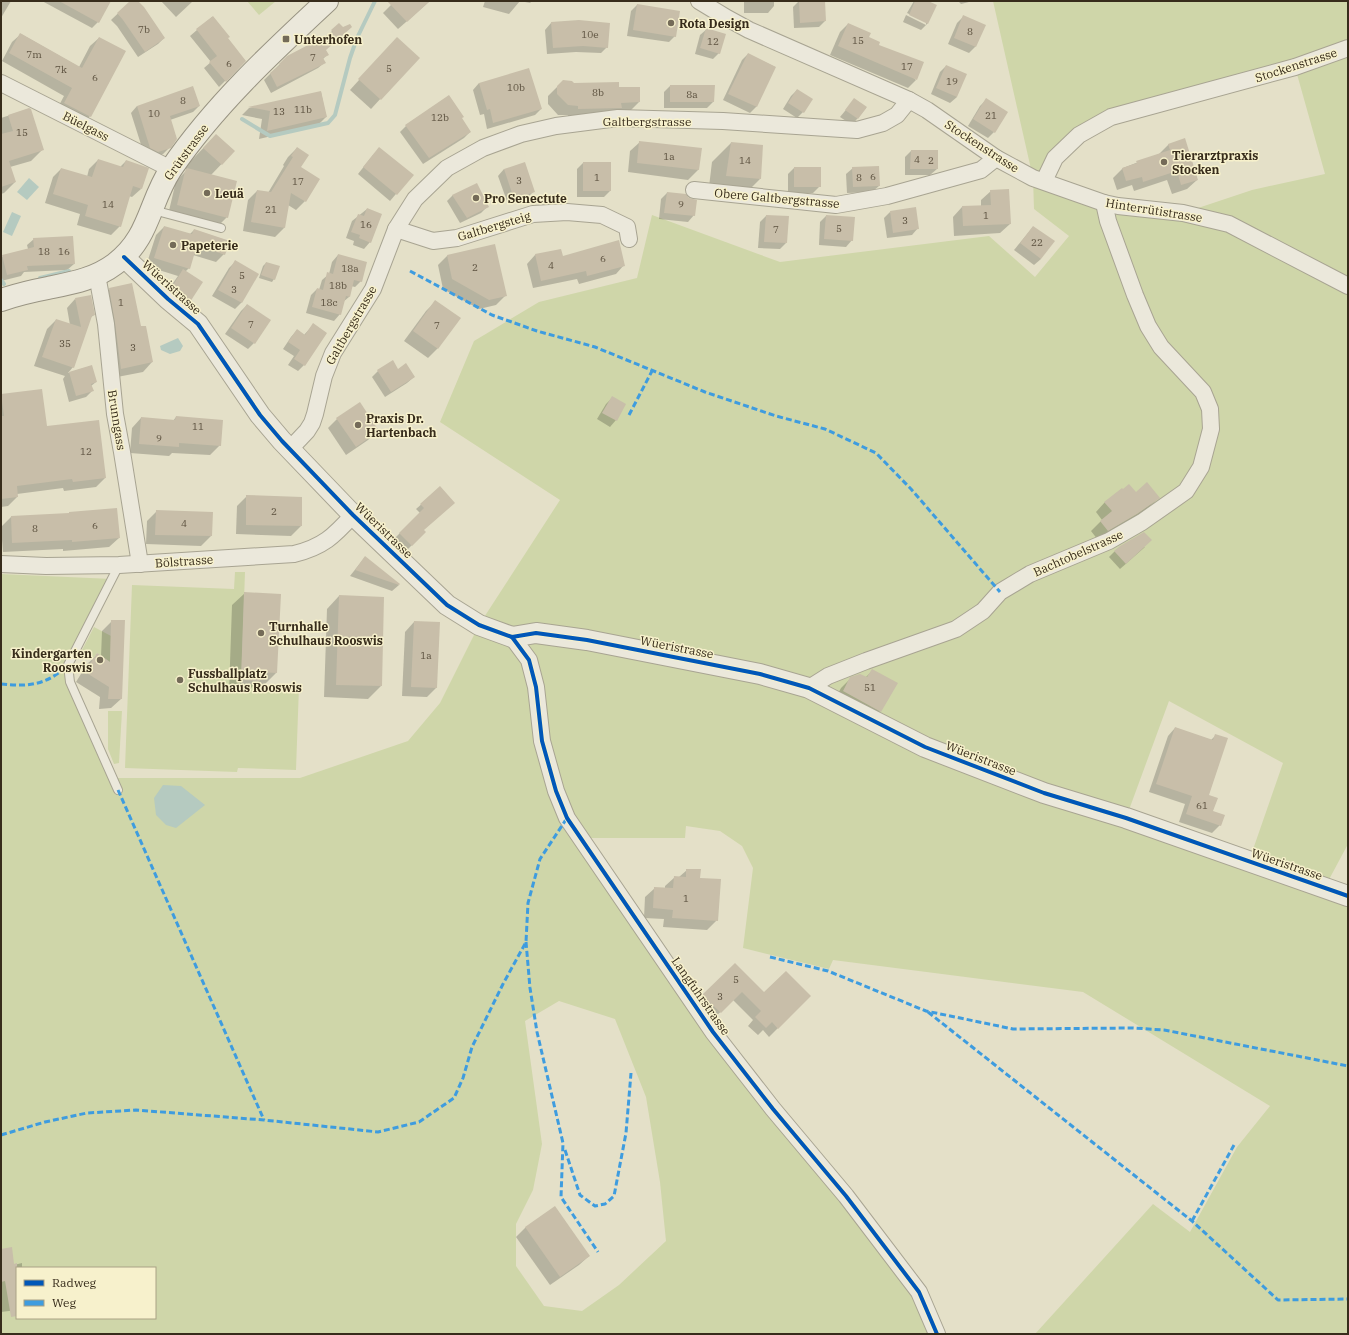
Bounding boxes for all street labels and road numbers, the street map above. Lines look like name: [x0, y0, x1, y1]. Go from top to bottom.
street label: Stockenstrasse: [1253, 45, 1339, 85]
street label: Büelgass: [60, 108, 112, 144]
street label: Galtbergstrasse: [603, 114, 691, 129]
street label: Stockenstrasse: [942, 116, 1022, 176]
street label: Grütstrasse: [161, 121, 211, 183]
street label: Obere Galtbergstrasse: [714, 185, 840, 211]
street label: Hinterrütistrasse: [1105, 195, 1203, 225]
street label: Galtbergsteig: [456, 208, 533, 244]
street label: Wüeristrasse: [139, 257, 205, 317]
street label: Galtbergstrasse: [322, 283, 380, 367]
street label: Brunngass: [105, 389, 129, 451]
street label: Wüeristrasse: [352, 499, 416, 561]
street label: Bachtobelstrasse: [1031, 527, 1125, 579]
street label: Bölstrasse: [154, 551, 214, 571]
street label: Wüeristrasse: [639, 633, 715, 661]
street label: Wüeristrasse: [944, 738, 1018, 778]
street label: Wüeristrasse: [1249, 845, 1325, 883]
street label: Langfuhrstrasse: [668, 954, 734, 1038]

